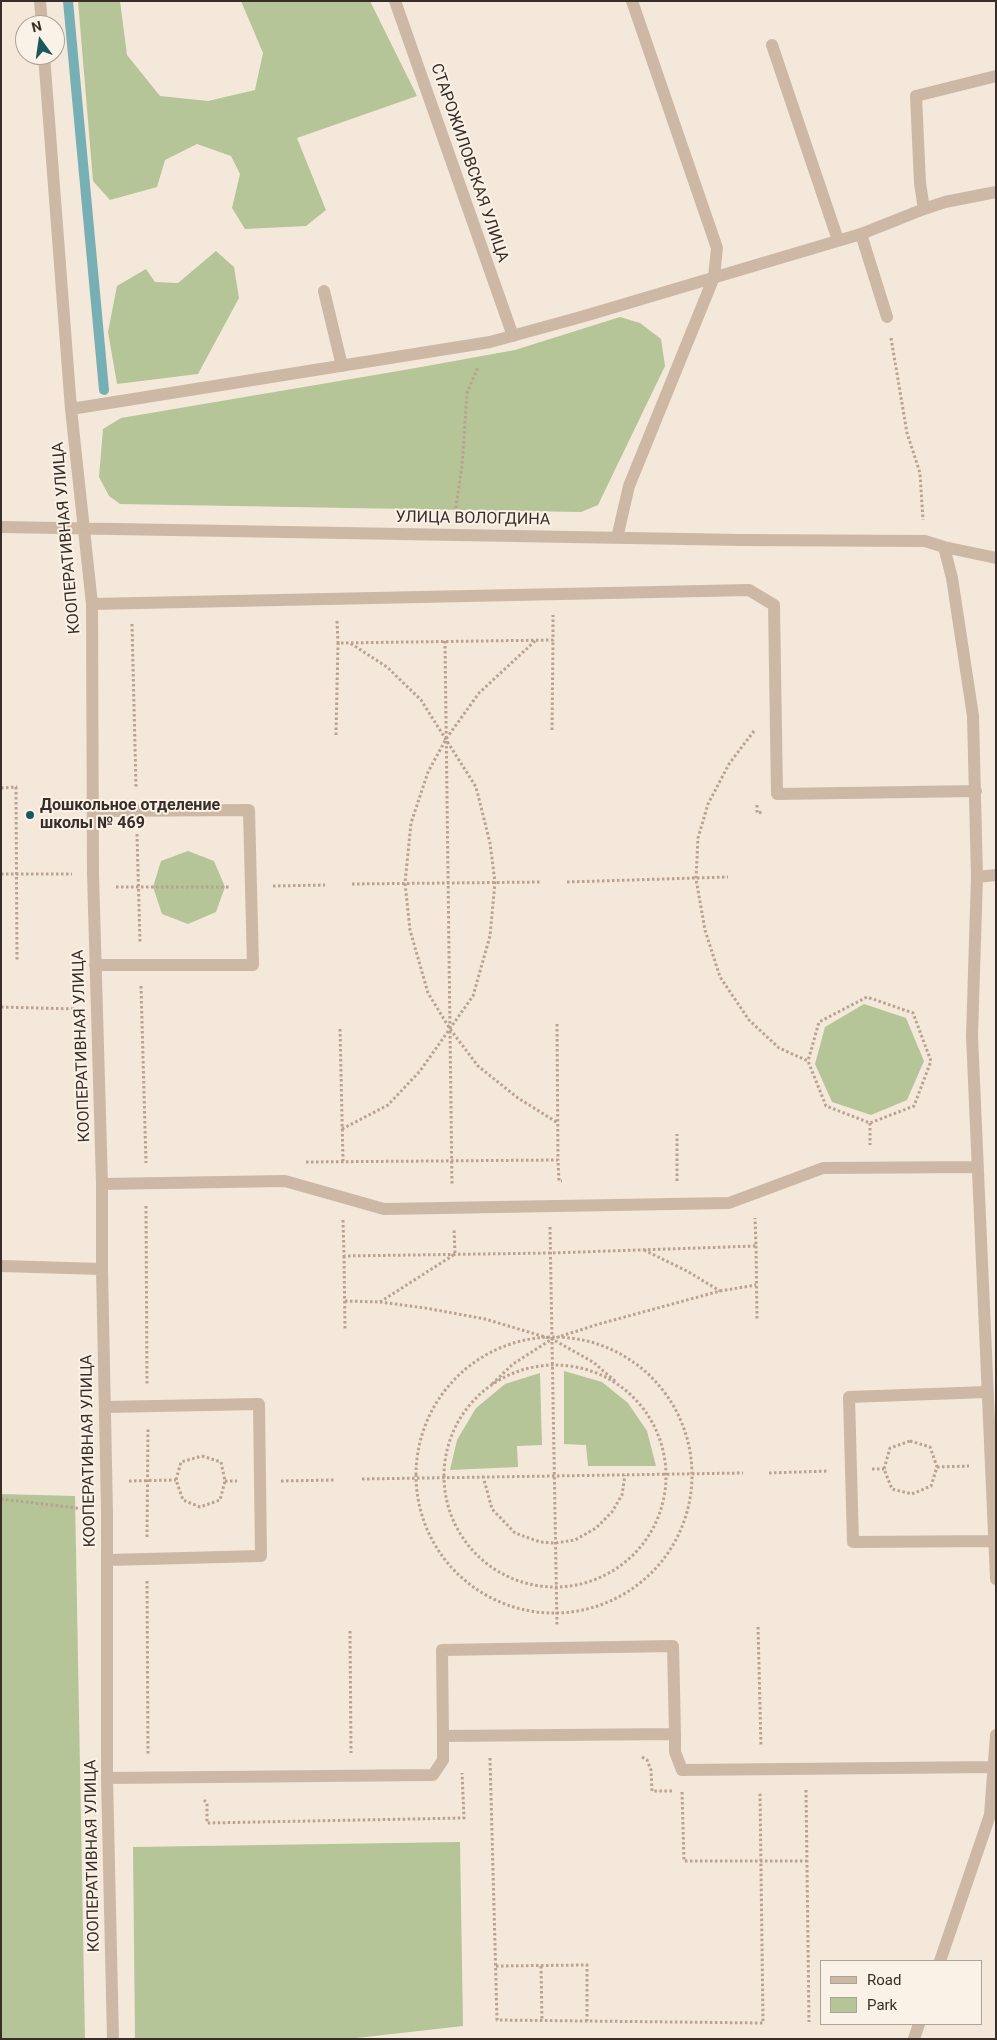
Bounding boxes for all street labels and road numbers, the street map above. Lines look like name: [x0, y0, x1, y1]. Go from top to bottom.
street label: СТАРОЖИЛОВСКАЯ УЛИЦА: [426, 61, 512, 265]
street label: КООПЕРАТИВНАЯ УЛИЦА: [49, 441, 85, 635]
street label: УЛИЦА ВОЛОГДИНА: [396, 508, 550, 530]
street label: КООПЕРАТИВНАЯ УЛИЦА: [69, 949, 95, 1143]
street label: КООПЕРАТИВНАЯ УЛИЦА: [78, 1354, 100, 1548]
street label: КООПЕРАТИВНАЯ УЛИЦА: [82, 1759, 104, 1953]

